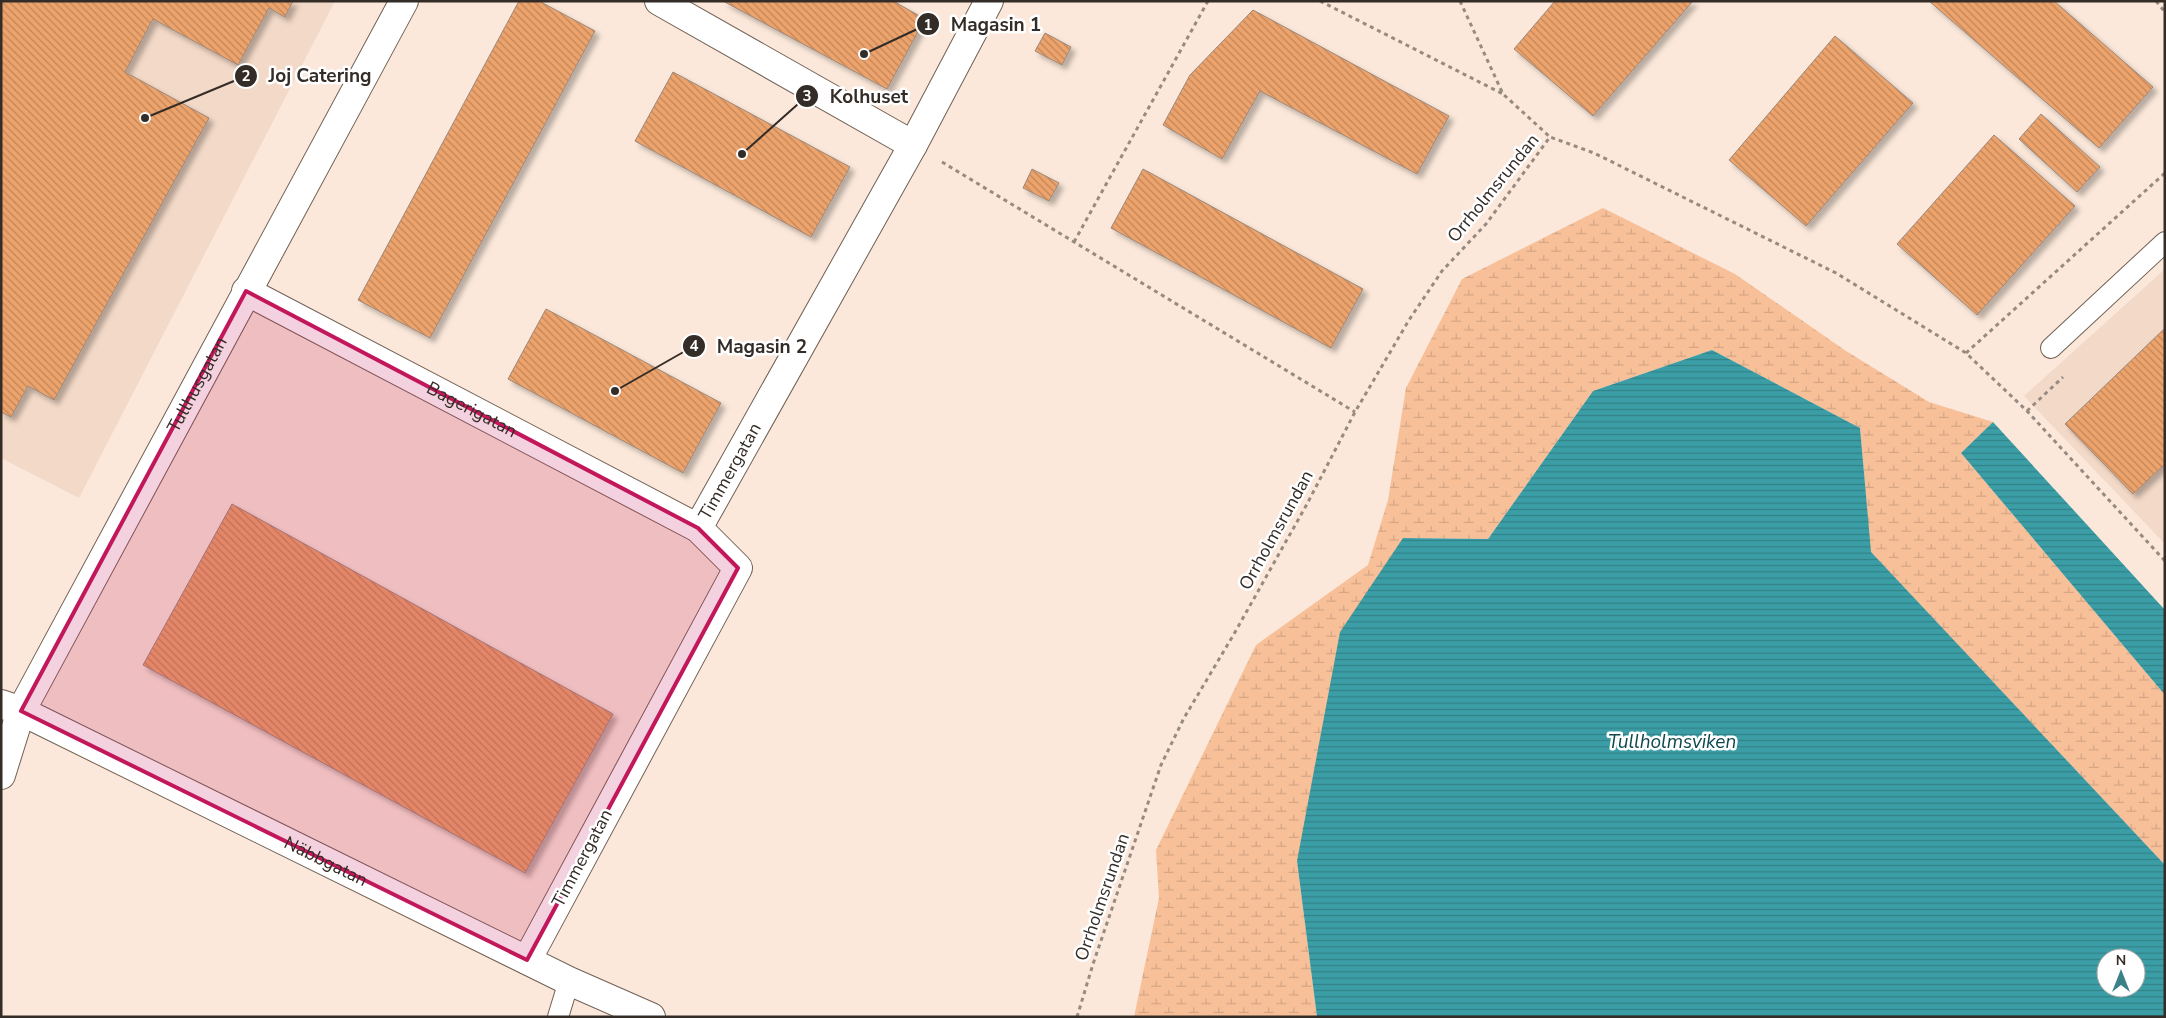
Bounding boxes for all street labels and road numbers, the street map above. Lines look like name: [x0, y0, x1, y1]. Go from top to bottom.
street label: Orrholmsrundan: [1442, 129, 1544, 247]
street label: Tullhusgatan: [162, 332, 233, 437]
street label: Bagerigatan: [423, 376, 521, 443]
street label: Timmergatan: [693, 418, 767, 524]
street label: Orrholmsrundan: [1233, 466, 1319, 594]
street label: Timmergatan: [546, 805, 618, 911]
street label: Orrholmsrundan: [1069, 830, 1135, 964]
street label: Näbbgatan: [280, 831, 372, 892]

